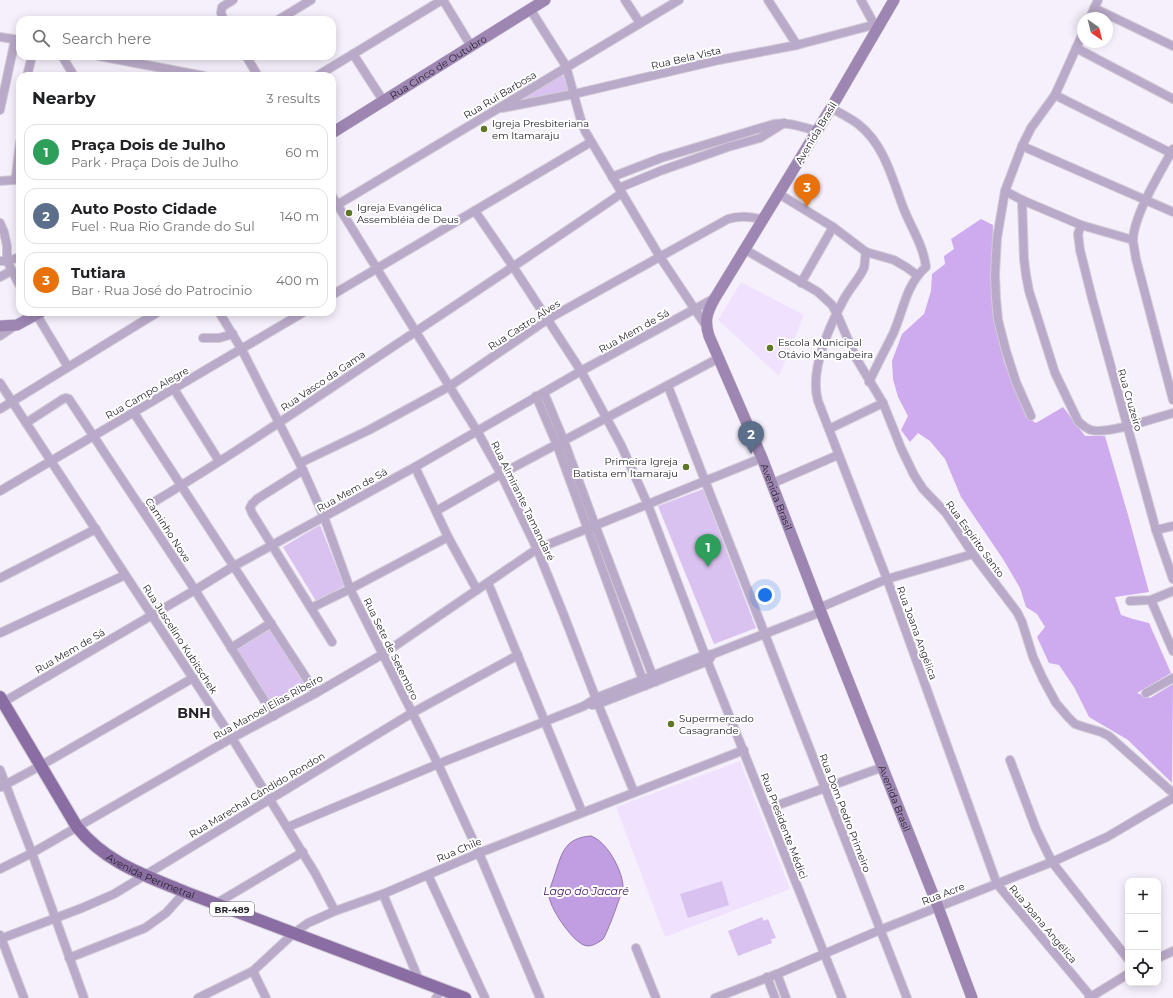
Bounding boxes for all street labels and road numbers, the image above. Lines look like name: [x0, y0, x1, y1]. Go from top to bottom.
street label: Rua Cinco de Outubro: [387, 32, 489, 102]
street label: Rua Bela Vista: [650, 44, 722, 72]
street label: Rua Rui Barbosa: [461, 68, 539, 122]
street label: Avenida Brasil: [792, 100, 840, 166]
street label: Rua Castro Alves: [486, 297, 563, 353]
street label: Rua Mem de Sá: [596, 306, 672, 356]
street label: Rua Vasco da Gama: [278, 348, 368, 414]
street label: Rua Campo Alegre: [103, 364, 191, 422]
street label: Rua Cruzeiro: [1115, 367, 1145, 433]
street label: Rua Almirante Tamandaré: [488, 439, 558, 563]
street label: Avenida Brasil: [758, 461, 795, 532]
street label: Rua Mem de Sá: [314, 465, 390, 515]
street label: Caminho Nove: [142, 495, 194, 565]
street label: Rua Espírito Santo: [943, 498, 1007, 580]
street label: Rua Juscelino Kubitschek: [140, 582, 220, 696]
street label: Rua Joana Angélica: [894, 584, 940, 682]
street label: Rua Sete de Setembro: [361, 596, 421, 702]
street label: Rua Mem de Sá: [33, 626, 107, 676]
street label: Rua Manoel Elias Ribeiro: [211, 671, 325, 743]
street label: Rua Marechal Cândido Rondon: [187, 749, 327, 841]
street label: Rua Dom Pedro Primeiro: [816, 752, 874, 874]
street label: Avenida Brasil: [876, 763, 914, 833]
street label: Rua Presidente Médici: [758, 771, 810, 881]
street label: Rua Chile: [434, 835, 484, 865]
street label: Avenida Perimetral: [104, 850, 197, 902]
street label: Rua Acre: [920, 880, 966, 908]
street label: Rua Joana Angélica: [1006, 882, 1080, 966]
road number: BR-489: [210, 902, 254, 916]

